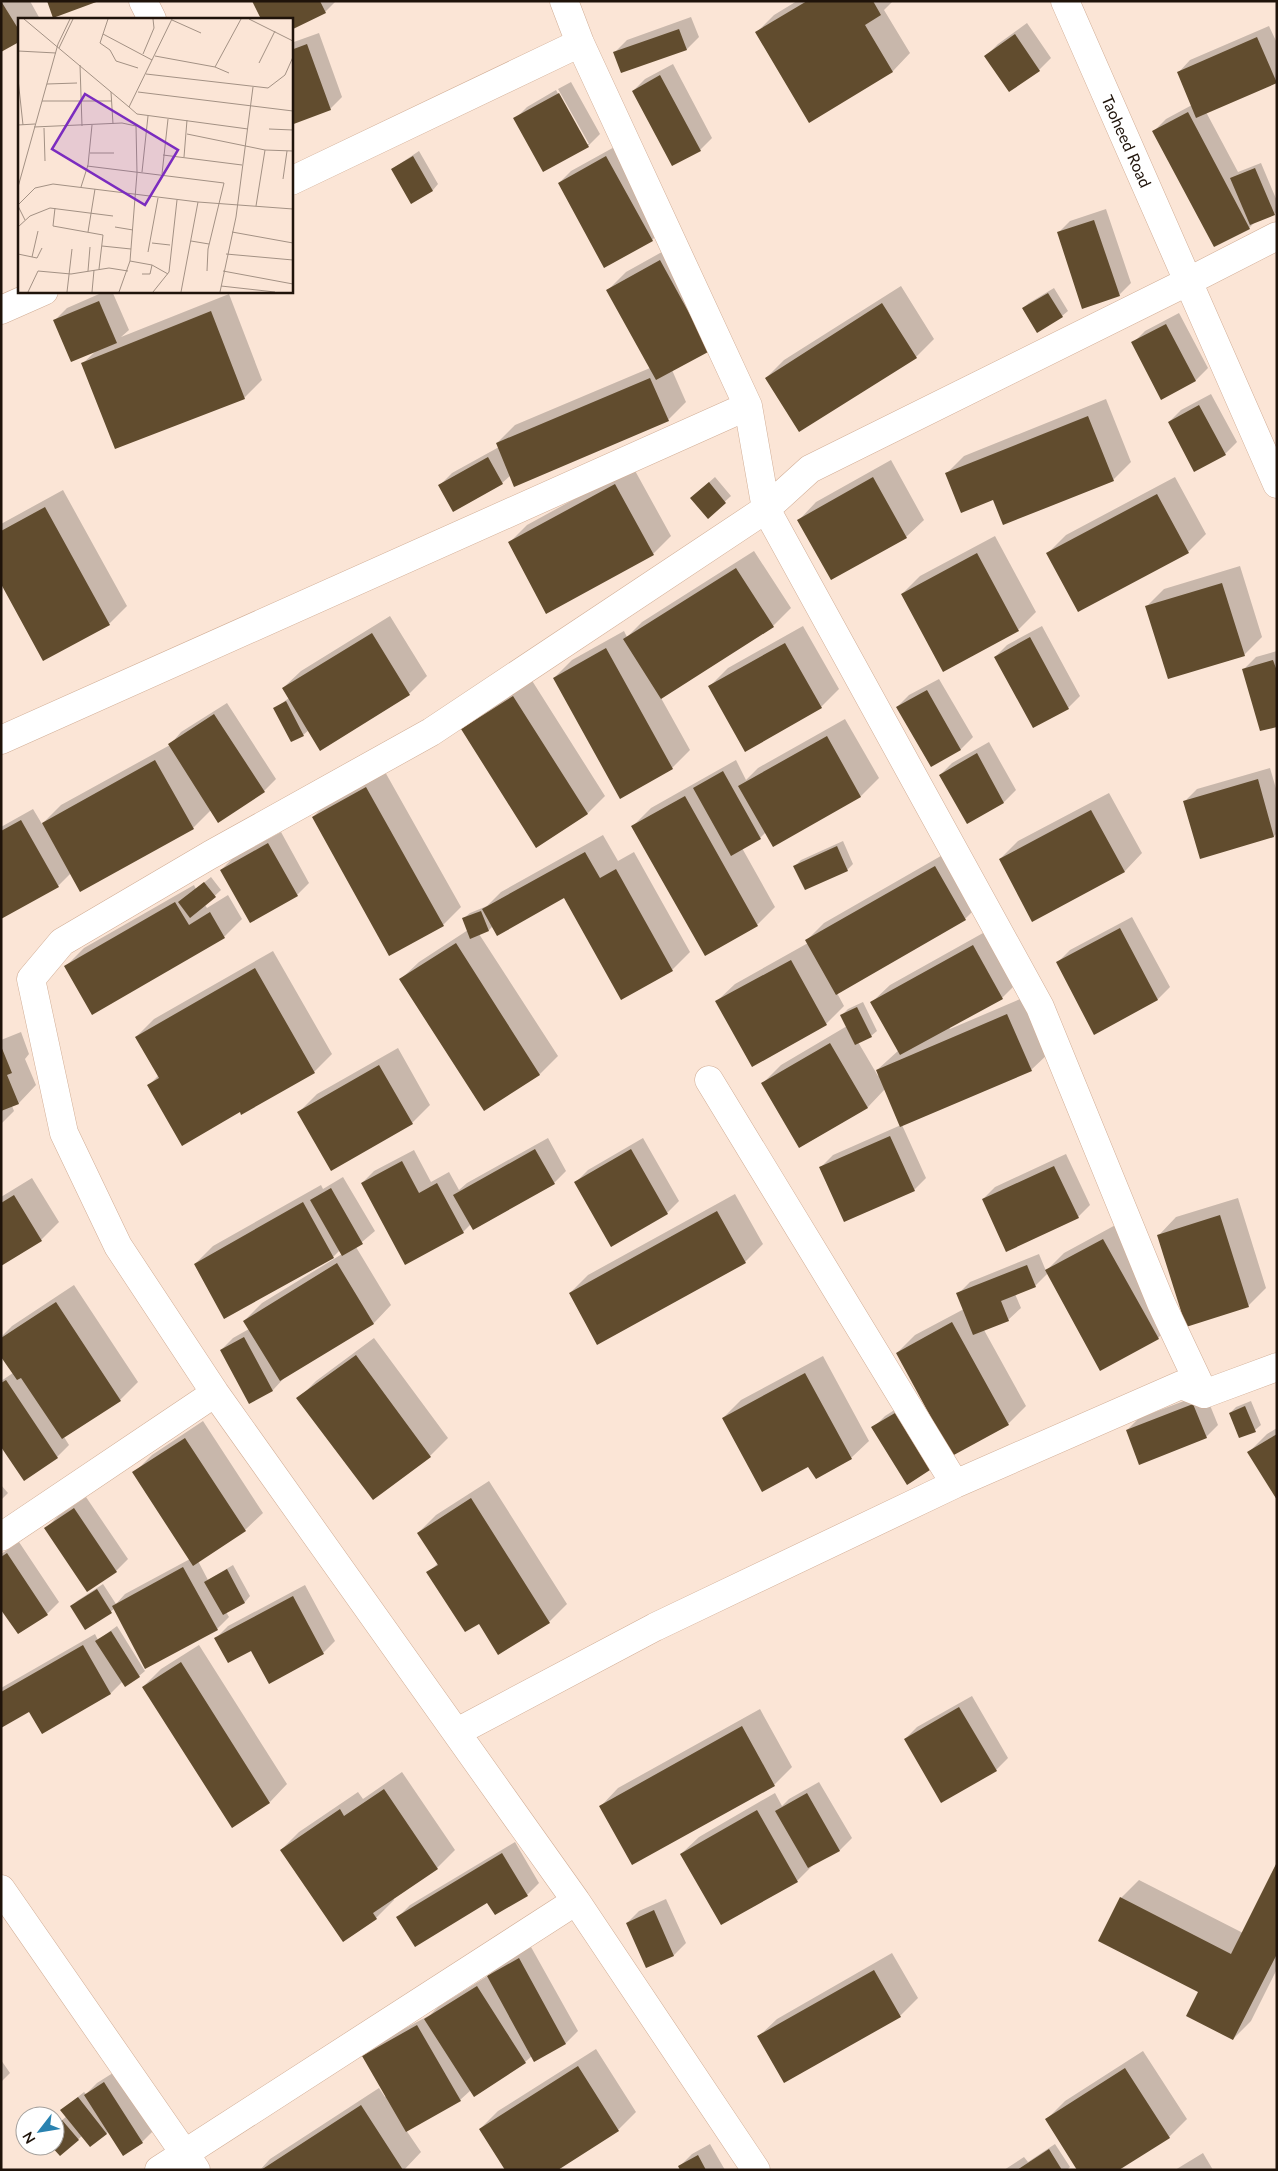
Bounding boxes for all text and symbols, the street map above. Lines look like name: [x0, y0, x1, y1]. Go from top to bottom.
inset map: [18, 18, 292, 292]
street label: Taoheed Road: [1098, 92, 1156, 190]
north arrow: [15, 2106, 65, 2156]
text: N: [18, 2129, 38, 2147]

